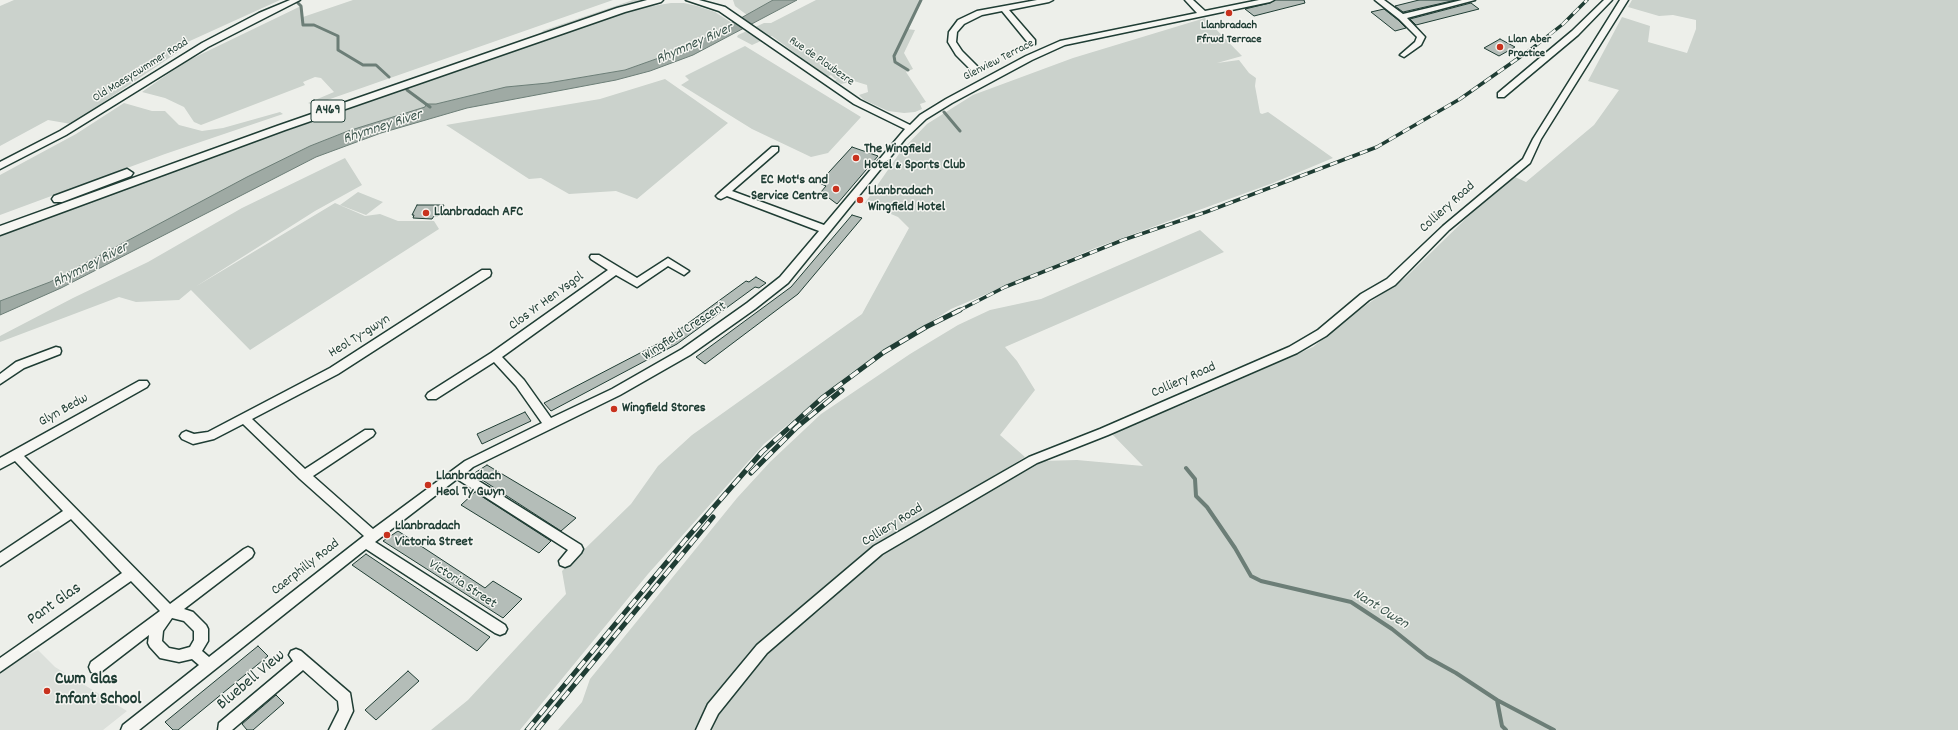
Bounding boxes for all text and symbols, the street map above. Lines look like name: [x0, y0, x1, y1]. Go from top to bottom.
marker: Llanbradach Ffrwd Terrace: [1224, 8, 1234, 18]
place label: Llanbradach Ffrwd Terrace: [1197, 19, 1261, 47]
water label: Rhymney River: [654, 20, 736, 70]
place label: Llan Aber Practice: [1508, 33, 1551, 61]
street label: Rue de Ploubezre: [786, 34, 856, 90]
street label: Old Maesycwmmer Road: [91, 36, 191, 106]
street label: Glenview Terrace: [961, 37, 1037, 85]
marker: Llan Aber Practice: [1495, 42, 1505, 52]
road number: A469: [311, 100, 345, 122]
water label: Rhymney River: [341, 107, 425, 149]
place label: The Wingfield Hotel & Sports Club: [864, 142, 965, 174]
marker: The Wingfield Hotel & Sports Club: [851, 153, 861, 163]
place label: EC Mot's and Service Centre: [751, 173, 828, 206]
street label: Colliery Road: [1417, 179, 1479, 237]
marker: EC Mot's and Service Centre: [831, 184, 841, 194]
place label: Llanbradach Wingfield Hotel: [868, 184, 945, 216]
marker: Llanbradach Wingfield Hotel: [855, 195, 865, 205]
place label: Llanbradach AFC: [434, 205, 523, 221]
marker: Llanbradach AFC: [421, 208, 431, 218]
water label: Rhymney River: [50, 239, 132, 293]
street label: Clos Yr Hen Ysgol: [506, 269, 588, 335]
street label: Wingfield Crescent: [640, 299, 730, 365]
street label: Heol Ty-gwyn: [326, 311, 394, 363]
street label: Colliery Road: [1149, 359, 1219, 403]
street label: Glyn Bedw: [36, 391, 92, 431]
place label: Wingfield Stores: [622, 401, 706, 417]
marker: Wingfield Stores: [609, 404, 619, 414]
place label: Llanbradach Heol Ty Gwyn: [436, 469, 505, 502]
marker: Llanbradach Heol Ty Gwyn: [423, 480, 433, 490]
street label: Colliery Road: [859, 501, 927, 551]
place label: Llanbradach Victoria Street: [395, 519, 473, 552]
marker: Llanbradach Victoria Street: [382, 530, 392, 540]
street label: Caerphilly Road: [269, 536, 343, 600]
street label: Victoria Street: [425, 557, 499, 613]
street label: Pant Glas: [24, 579, 86, 631]
water label: Nant Owen: [1349, 586, 1411, 634]
street label: Bluebell View: [213, 646, 291, 716]
place label: Cwm Glas Infant School: [55, 671, 141, 711]
marker: Cwm Glas Infant School: [42, 686, 52, 696]

